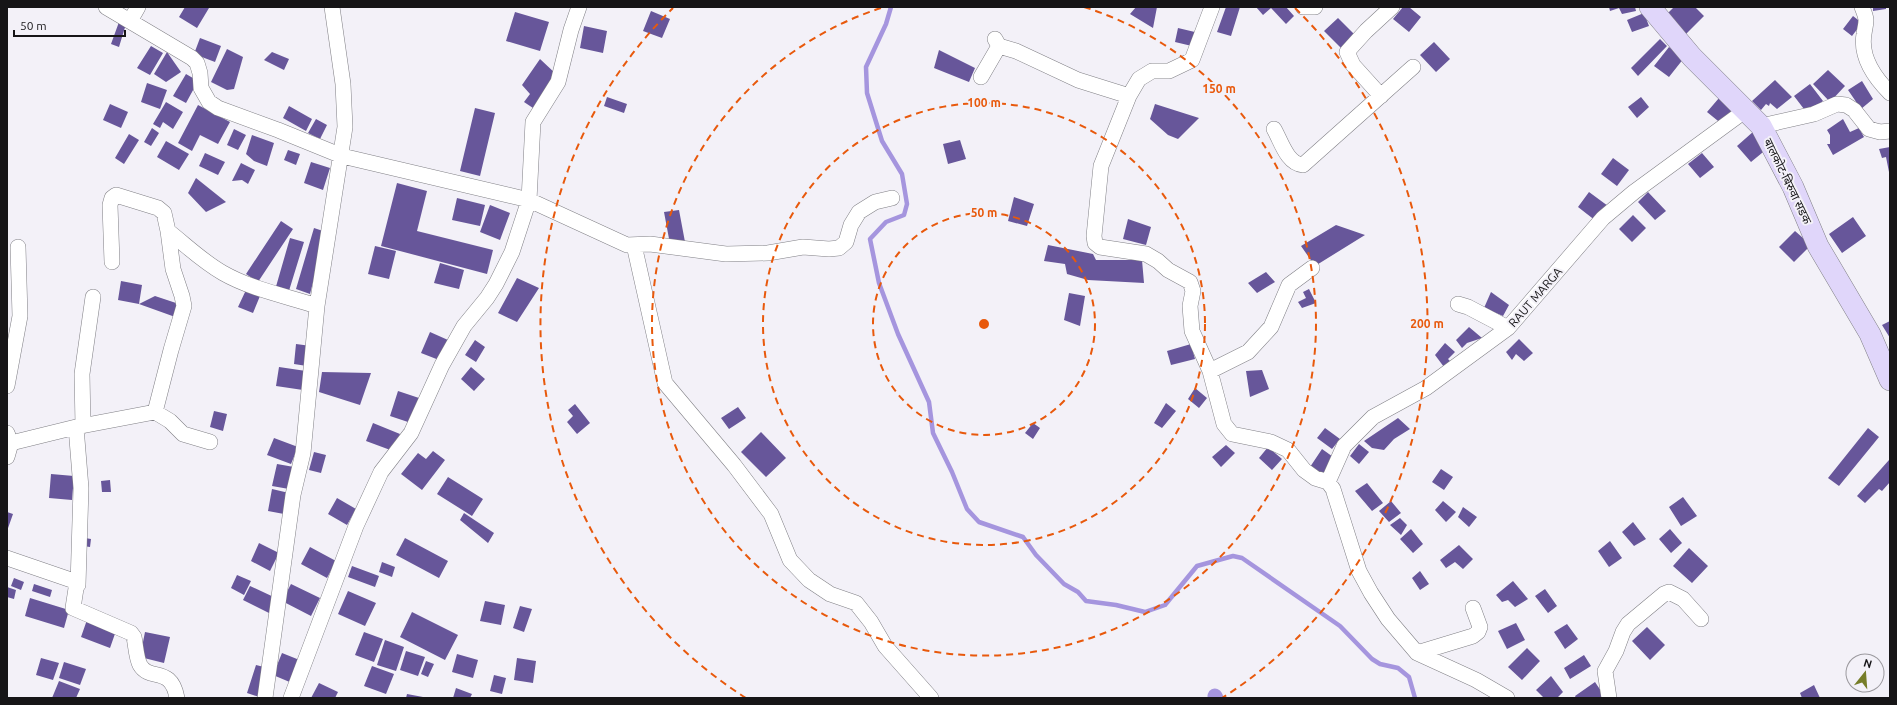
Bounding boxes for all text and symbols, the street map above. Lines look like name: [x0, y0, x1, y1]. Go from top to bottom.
scale bar: [14, 12, 125, 38]
text: 50 m: [20, 19, 47, 32]
text: 150 m: [1202, 82, 1236, 95]
text: 100 m: [967, 96, 1001, 109]
street label: बालकोट-बिरुवा सडक: [1762, 136, 1816, 226]
text: 50 m: [971, 206, 997, 219]
street label: RAUT MARGA: [1506, 264, 1565, 329]
centre of rings: [977, 317, 991, 331]
text: 200 m: [1410, 317, 1444, 330]
north arrow: [1845, 653, 1885, 693]
text: N: [1862, 656, 1874, 670]

